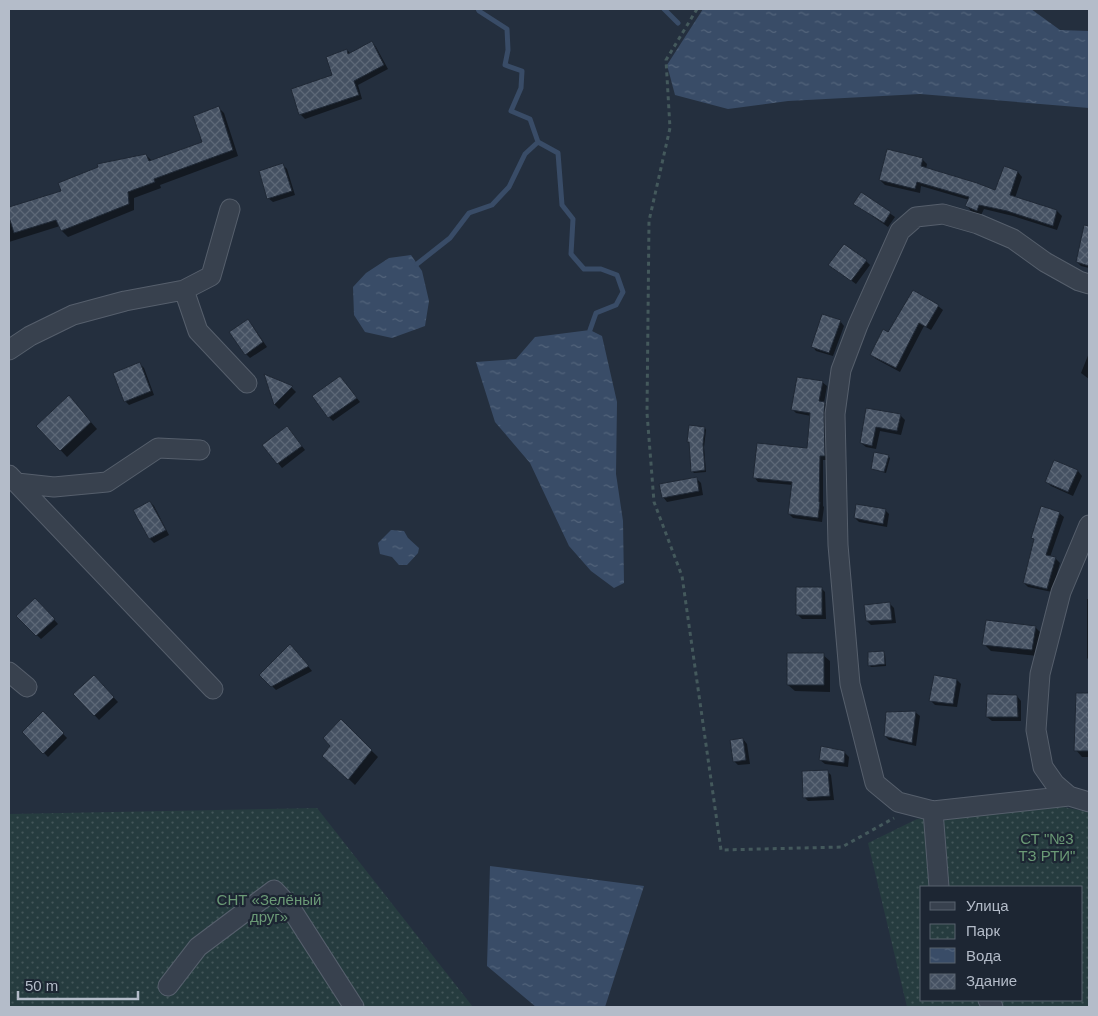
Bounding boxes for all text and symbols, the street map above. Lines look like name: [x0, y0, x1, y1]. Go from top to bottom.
park label: СТ "№3 ТЗ РТИ": [1019, 830, 1075, 864]
legend: [920, 886, 1083, 1001]
park label: СНТ «Зелёный друг»: [217, 891, 321, 925]
text: Улица: [966, 897, 1009, 914]
text: Парк: [966, 922, 1000, 939]
text: Вода: [966, 947, 1002, 964]
scale bar: [18, 968, 138, 1000]
text: Здание: [966, 972, 1017, 989]
text: 50 m: [25, 977, 58, 994]

